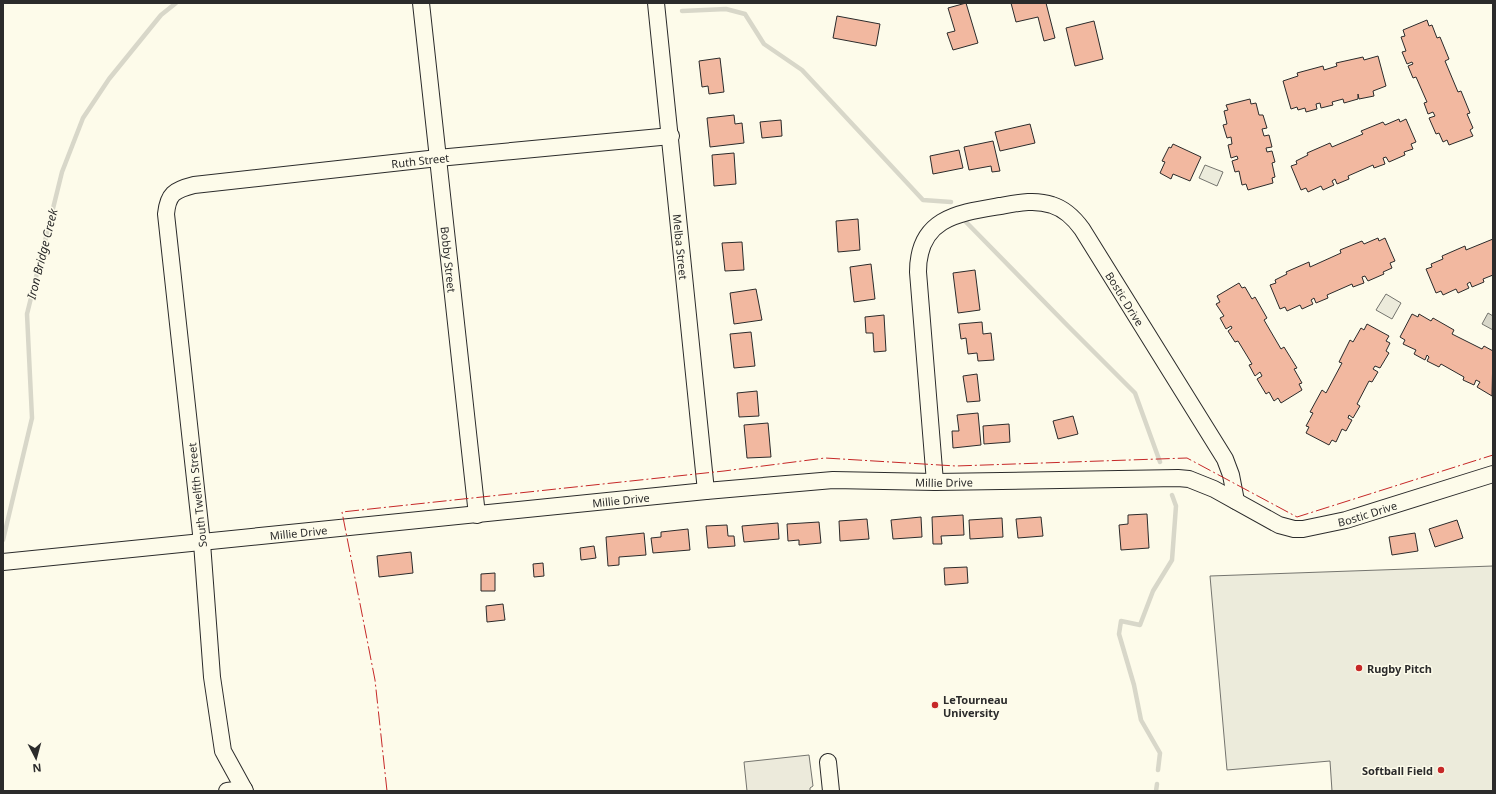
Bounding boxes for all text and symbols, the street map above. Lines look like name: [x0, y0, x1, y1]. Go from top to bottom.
street label: Ruth Street: [390, 149, 450, 171]
water label: Iron Bridge Creek: [22, 206, 62, 302]
street label: Melba Street: [670, 213, 692, 280]
street label: Bobby Street: [438, 226, 460, 293]
street label: Bostic Drive: [1103, 269, 1148, 329]
street label: South Twelfth Street: [184, 442, 210, 548]
street label: Millie Drive: [915, 474, 973, 490]
street label: Millie Drive: [591, 489, 650, 510]
street label: Bostic Drive: [1336, 497, 1399, 529]
street label: Millie Drive: [269, 522, 328, 543]
place label: Rugby Pitch: [1367, 661, 1432, 676]
marker: Rugby Pitch: [1354, 663, 1364, 673]
place label: LeTourneau University: [943, 692, 1008, 720]
marker: LeTourneau University: [930, 700, 940, 710]
north arrow: [16, 738, 56, 778]
text: N: [32, 761, 42, 776]
place label: Softball Field: [1362, 763, 1433, 778]
marker: Softball Field: [1436, 765, 1446, 775]

